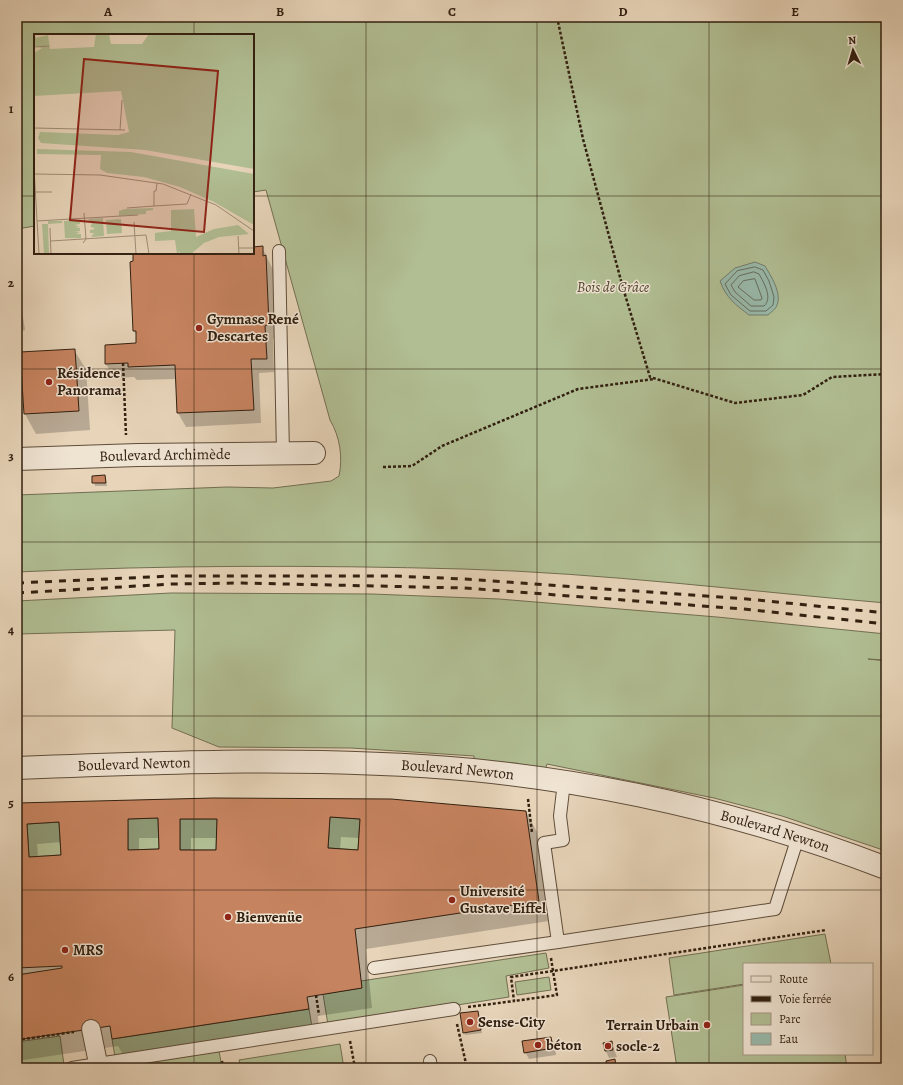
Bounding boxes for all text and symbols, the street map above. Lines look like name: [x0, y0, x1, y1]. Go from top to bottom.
text: A: [103, 3, 113, 20]
text: B: [276, 3, 284, 20]
text: C: [448, 3, 456, 20]
text: D: [618, 3, 628, 20]
text: E: [791, 3, 799, 20]
north arrow: [833, 30, 873, 70]
text: N: [848, 33, 857, 48]
inset map: [34, 34, 254, 254]
text: 1: [9, 100, 14, 117]
text: 2: [8, 274, 15, 291]
park label: Bois de Grâce: [577, 277, 650, 297]
place label: Gymnase René Descartes: [207, 309, 299, 346]
marker: Gymnase René Descartes: [194, 323, 204, 333]
place label: Résidence Panorama: [57, 363, 123, 400]
marker: Résidence Panorama: [44, 377, 54, 387]
street label: Boulevard Archimède: [99, 444, 231, 466]
text: 3: [8, 447, 14, 464]
text: 4: [8, 621, 14, 638]
street label: Boulevard Newton: [77, 752, 191, 776]
street label: Boulevard Newton: [401, 755, 515, 785]
text: 5: [8, 794, 14, 811]
street label: Boulevard Newton: [718, 805, 832, 857]
place label: Université Gustave Eiffel: [460, 881, 546, 918]
marker: Université Gustave Eiffel: [447, 895, 457, 905]
place label: Bienvenüe: [236, 907, 302, 927]
marker: Bienvenüe: [223, 912, 233, 922]
place label: MRS: [73, 940, 103, 960]
marker: MRS: [60, 945, 70, 955]
legend: [743, 963, 873, 1055]
text: 6: [8, 968, 14, 985]
text: Route: [779, 971, 808, 987]
text: Voie ferrée: [778, 991, 831, 1007]
text: Parc: [779, 1011, 801, 1027]
place label: Sense-City: [478, 1012, 546, 1032]
place label: Terrain Urbain: [606, 1015, 700, 1035]
marker: Sense-City: [465, 1017, 475, 1027]
marker: Terrain Urbain: [702, 1020, 712, 1030]
text: Eau: [779, 1031, 798, 1047]
place label: béton: [545, 1035, 582, 1055]
place label: socle-2: [616, 1036, 660, 1056]
marker: béton: [533, 1040, 543, 1050]
marker: socle-2: [603, 1041, 613, 1051]

